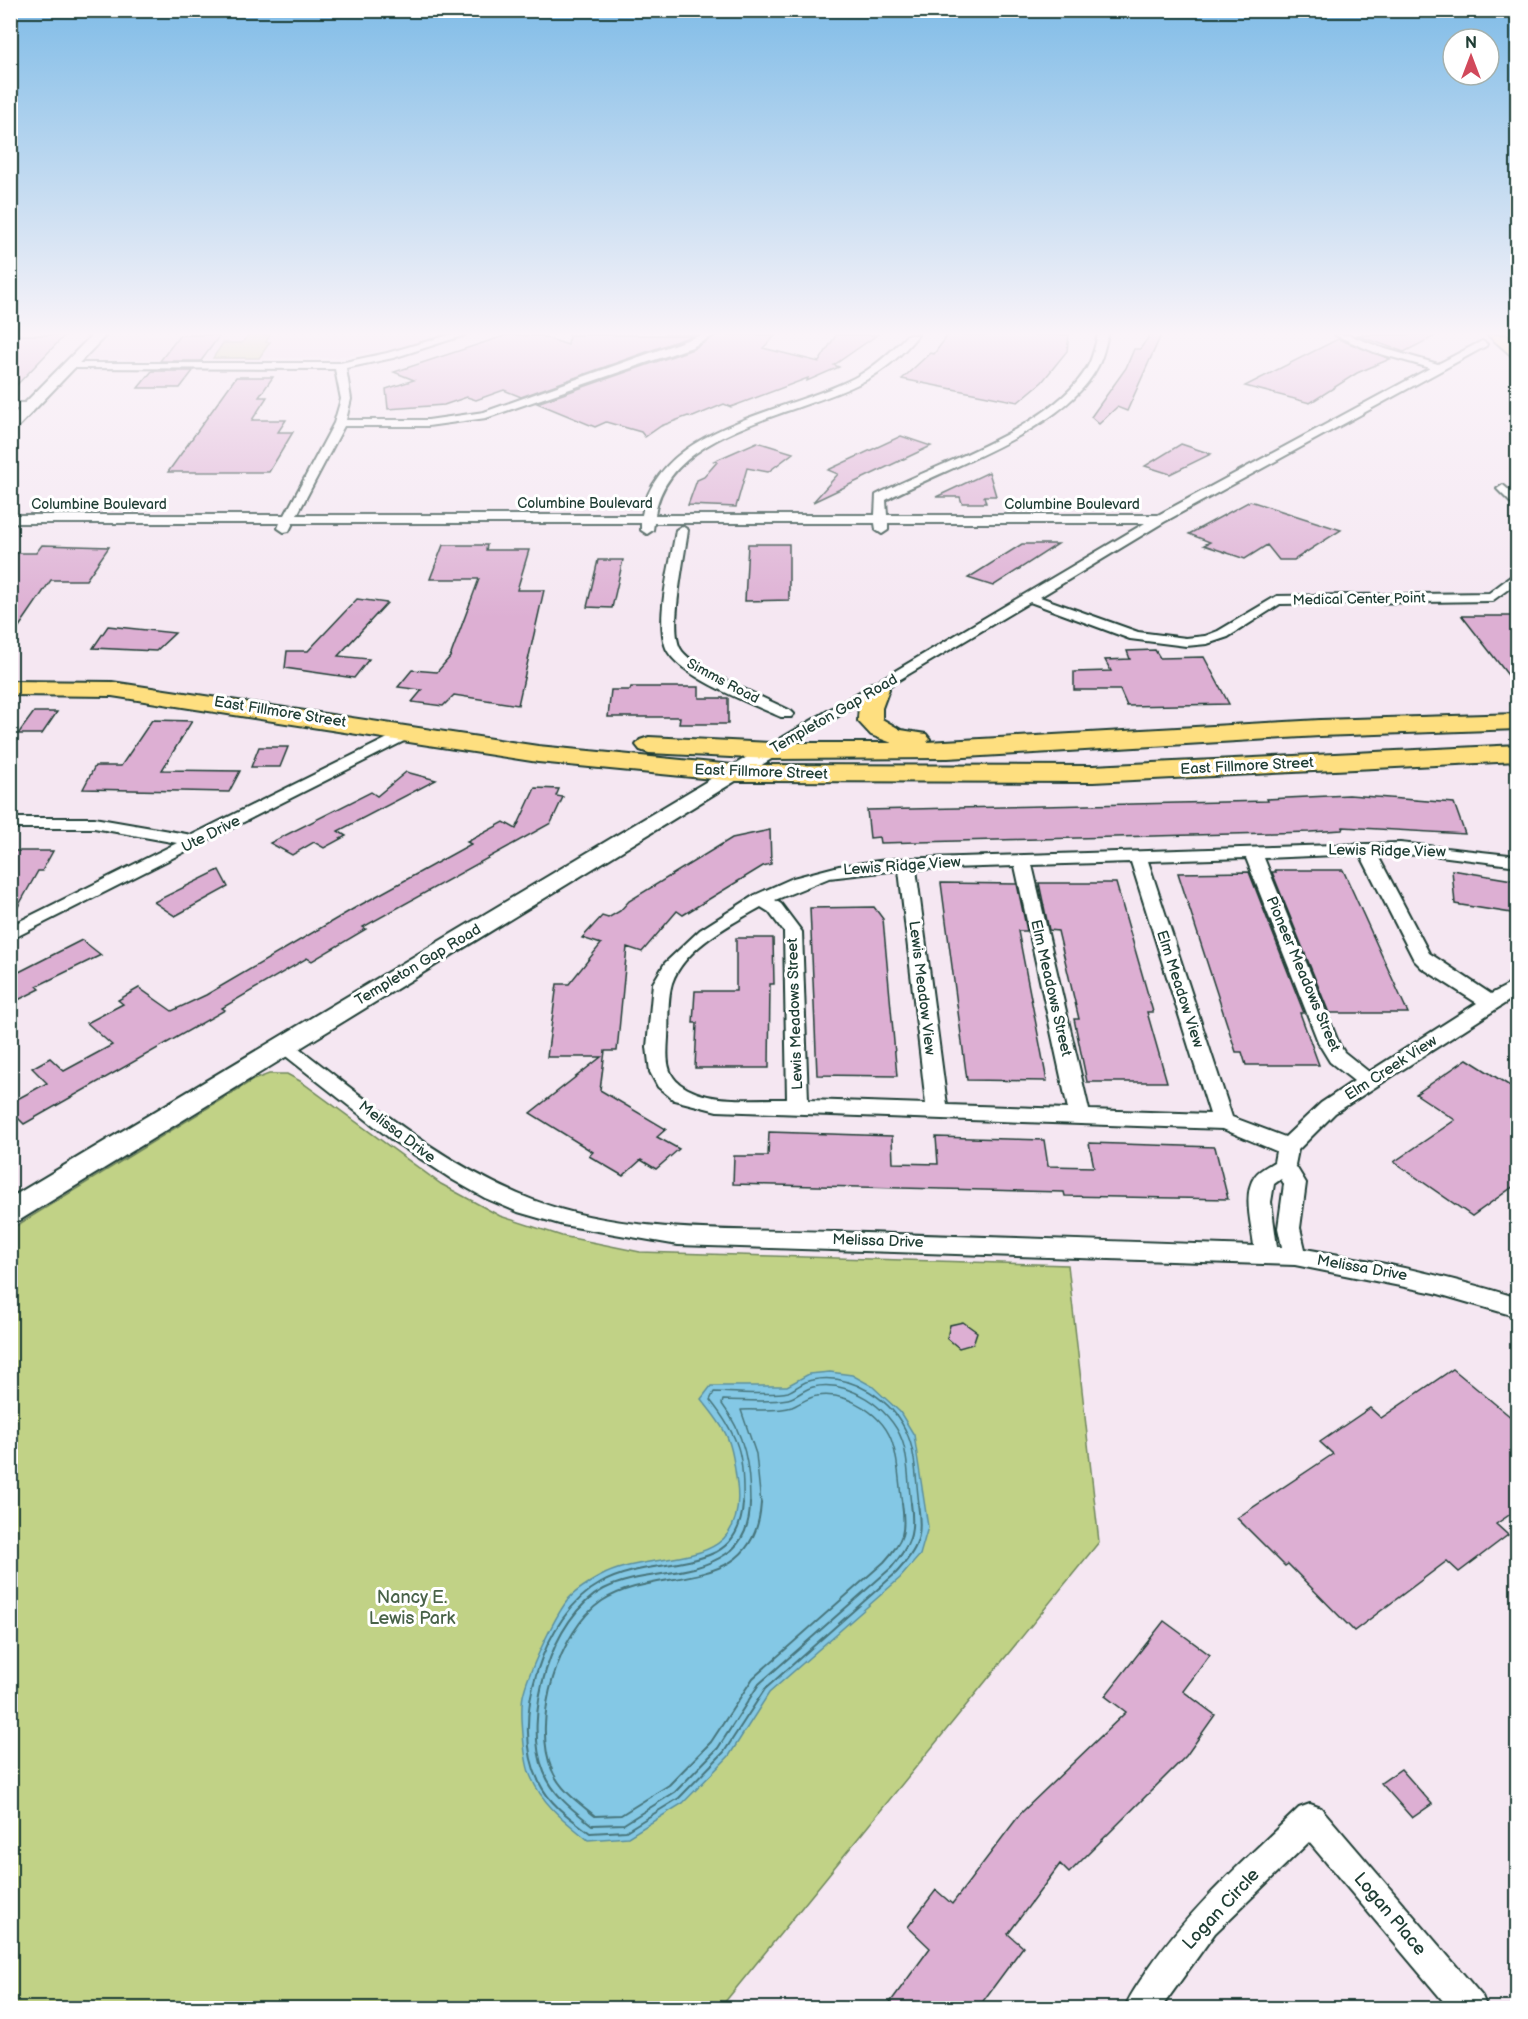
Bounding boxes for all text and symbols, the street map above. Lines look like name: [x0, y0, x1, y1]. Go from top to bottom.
north arrow: [1441, 27, 1501, 87]
text: N: [1465, 34, 1477, 53]
street label: Columbine Boulevard: [517, 495, 653, 512]
street label: Columbine Boulevard: [31, 496, 167, 513]
street label: Columbine Boulevard: [1004, 496, 1140, 513]
street label: Medical Center Point: [1292, 589, 1426, 609]
street label: Simms Road: [684, 655, 762, 707]
street label: Templeton Gap Road: [767, 670, 901, 758]
street label: East Fillmore Street: [213, 692, 348, 732]
street label: East Fillmore Street: [1180, 753, 1315, 779]
street label: East Fillmore Street: [694, 760, 828, 784]
street label: Ute Drive: [178, 811, 244, 857]
street label: Lewis Ridge View: [1328, 840, 1446, 862]
street label: Lewis Ridge View: [843, 852, 961, 880]
street label: Pioneer Meadows Street: [1262, 893, 1345, 1055]
street label: Elm Meadows Street: [1026, 918, 1076, 1058]
street label: Templeton Gap Road: [352, 920, 484, 1010]
street label: Lewis Meadow View: [904, 920, 940, 1056]
street label: Elm Meadow View: [1152, 928, 1208, 1050]
street label: Lewis Meadows Street: [783, 937, 807, 1090]
street label: Elm Creek View: [1341, 1031, 1441, 1105]
street label: Melissa Drive: [355, 1097, 439, 1167]
street label: Melissa Drive: [832, 1230, 924, 1252]
street label: Melissa Drive: [1315, 1251, 1409, 1285]
park label: Nancy E. Lewis Park: [369, 1587, 456, 1629]
street label: Logan Circle: [1178, 1864, 1264, 1954]
street label: Logan Place: [1349, 1868, 1431, 1960]

